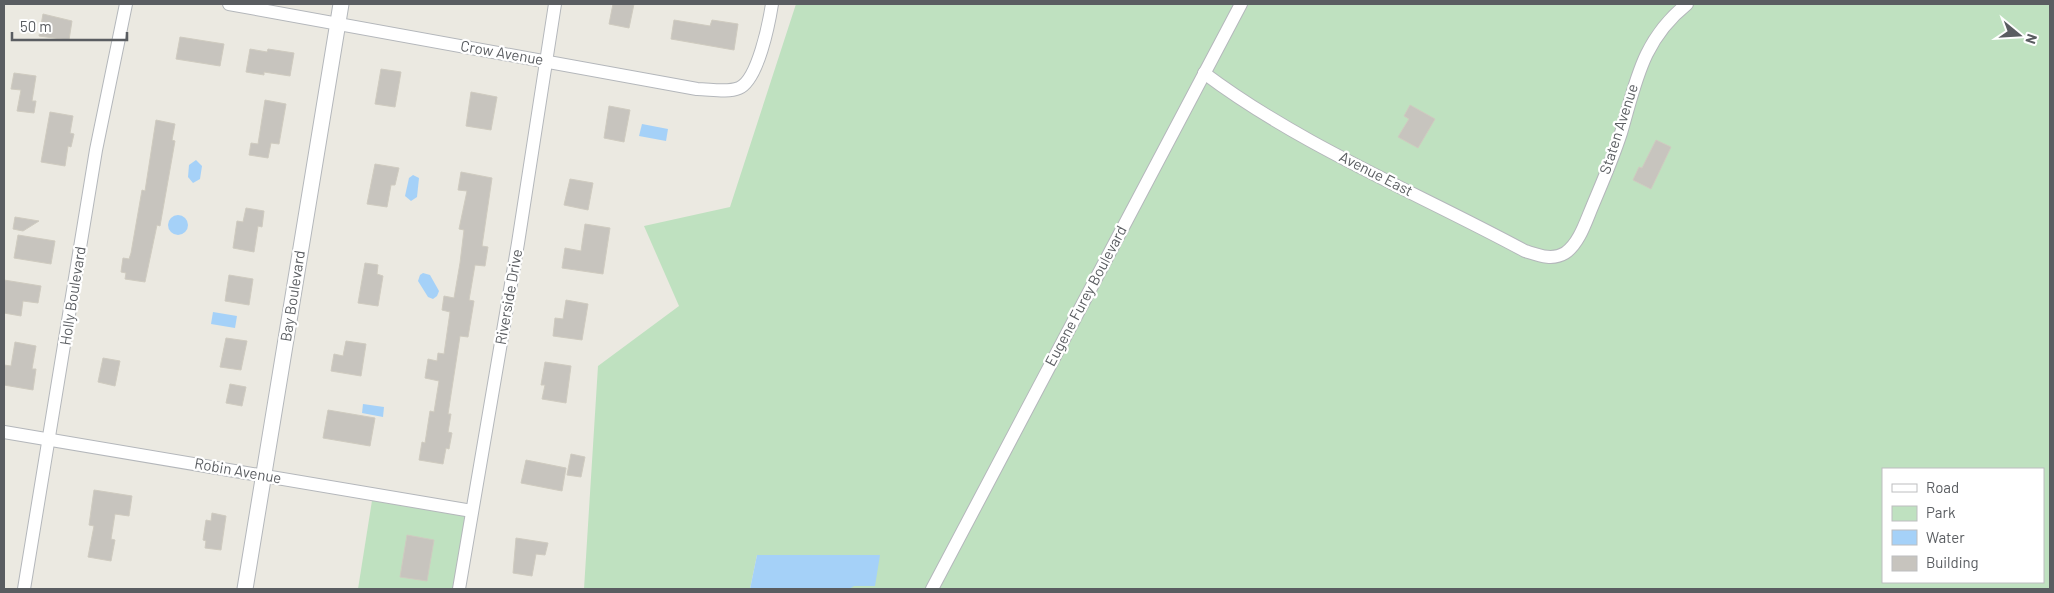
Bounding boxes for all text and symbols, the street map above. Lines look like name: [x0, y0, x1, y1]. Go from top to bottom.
scale bar: [12, 10, 128, 42]
north arrow: [1994, 10, 2044, 60]
text: 50 m: [20, 17, 52, 35]
text: N: [2022, 32, 2041, 46]
street label: Crow Avenue: [459, 36, 545, 68]
street label: Staten Avenue: [1595, 81, 1641, 176]
street label: Avenue East: [1337, 147, 1416, 199]
street label: Eugene Furey Boulevard: [1040, 222, 1130, 369]
street label: Holly Boulevard: [55, 245, 89, 347]
street label: Riverside Drive: [491, 248, 525, 346]
street label: Bay Boulevard: [276, 249, 308, 343]
street label: Robin Avenue: [193, 454, 283, 487]
legend: [1882, 468, 2044, 583]
text: Road: [1926, 478, 1959, 496]
text: Park: [1926, 503, 1956, 521]
text: Water: [1926, 528, 1965, 546]
text: Building: [1926, 553, 1979, 571]

